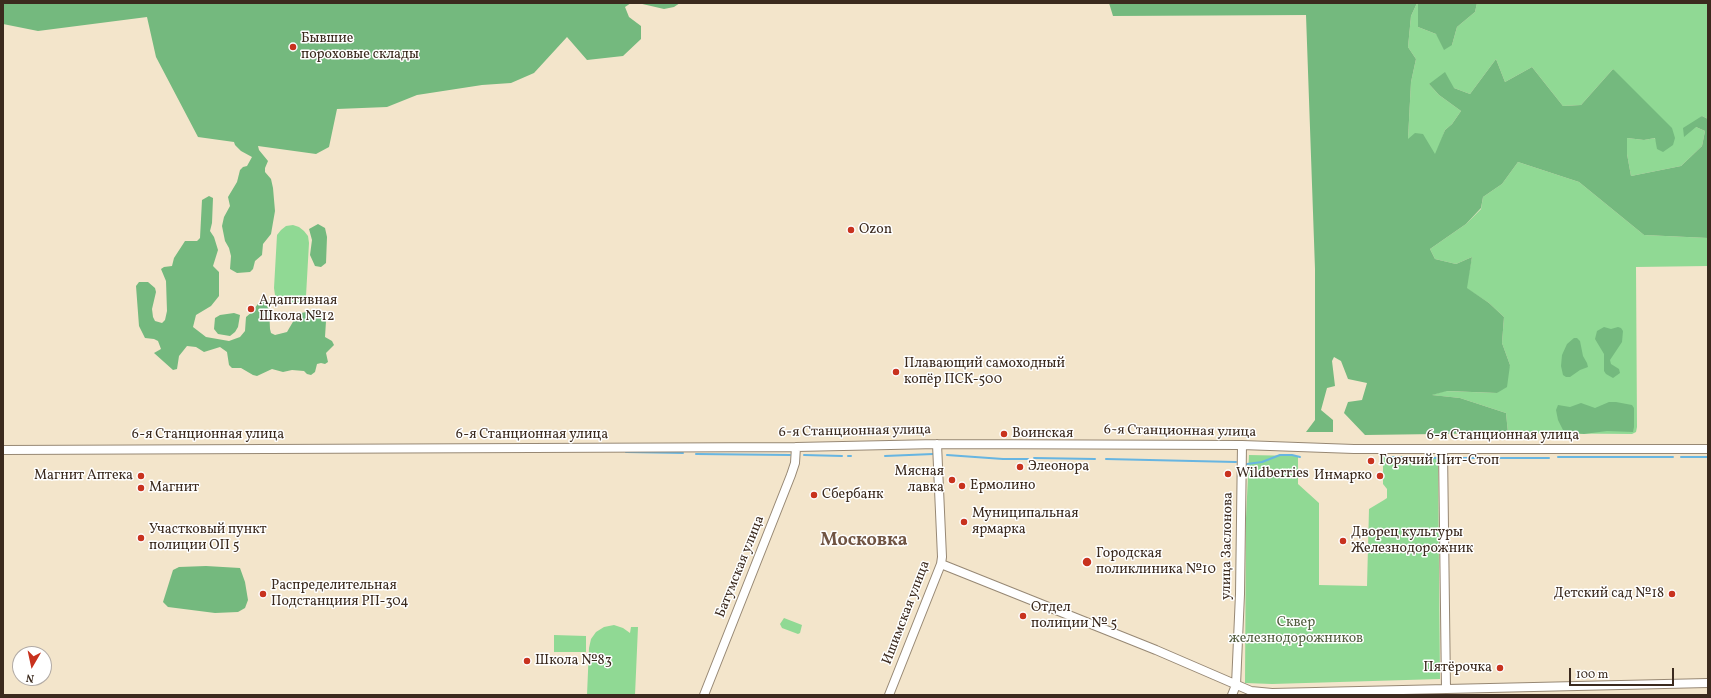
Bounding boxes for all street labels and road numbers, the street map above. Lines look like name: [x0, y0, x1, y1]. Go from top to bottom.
street label: 6-я Станционная улица: [779, 422, 931, 442]
street label: 6-я Станционная улица: [1104, 422, 1256, 442]
street label: 6-я Станционная улица: [132, 427, 284, 443]
street label: 6-я Станционная улица: [456, 427, 608, 443]
street label: 6-я Станционная улица: [1427, 428, 1579, 444]
street label: улица Заслонова: [1219, 492, 1237, 600]
street label: Батумская улица: [713, 513, 769, 621]
street label: Ишимская улица: [879, 559, 935, 667]

